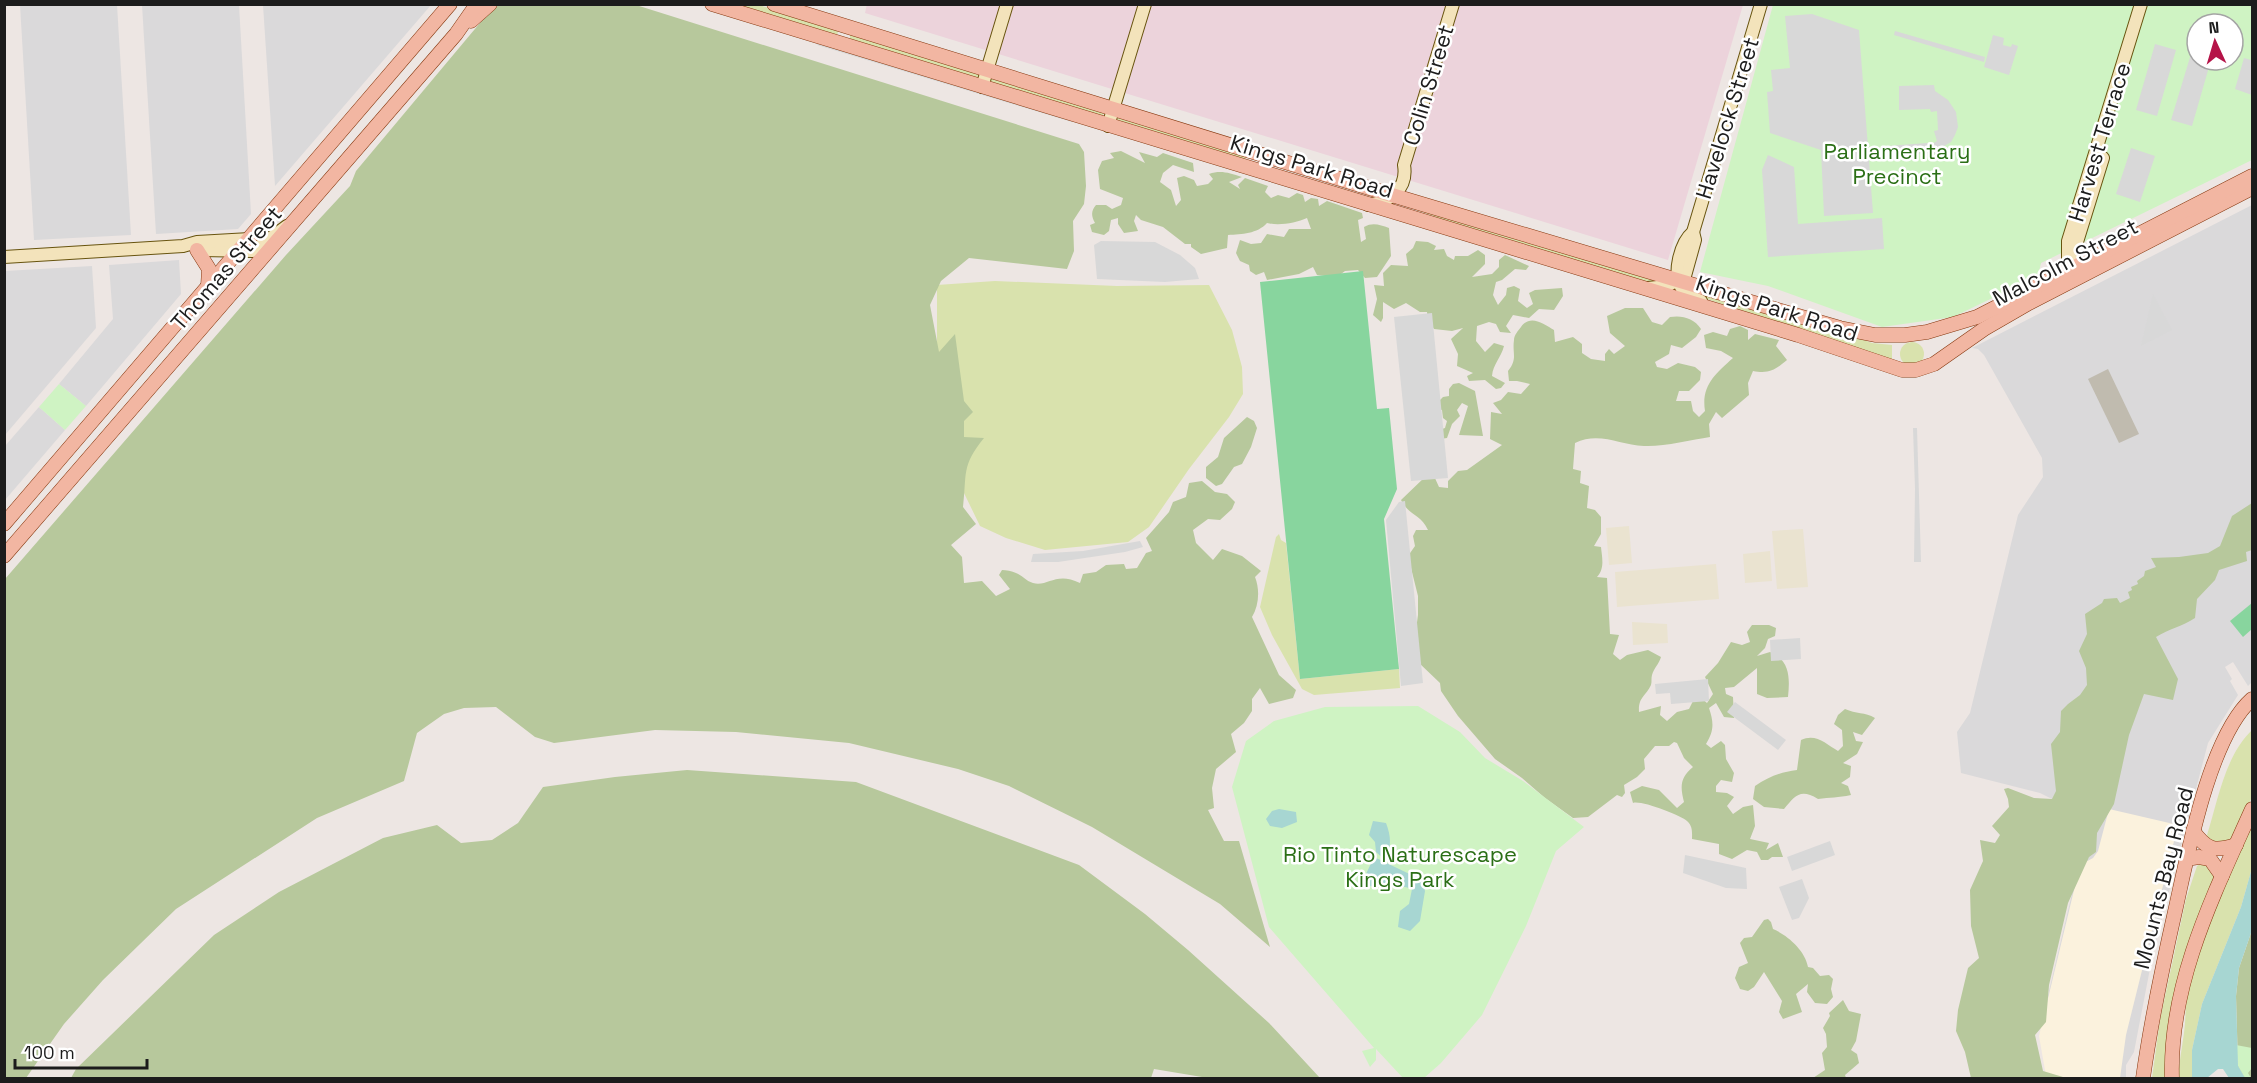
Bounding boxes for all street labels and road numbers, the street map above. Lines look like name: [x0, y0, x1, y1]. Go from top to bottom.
street label: Colin Street: [1396, 21, 1460, 149]
street label: Havelock Street: [1689, 34, 1765, 202]
street label: Harvest Terrace: [2062, 59, 2136, 225]
street label: Kings Park Road: [1227, 128, 1397, 204]
street label: Thomas Street: [164, 200, 288, 336]
street label: Malcolm Street: [1987, 212, 2143, 312]
street label: Kings Park Road: [1692, 269, 1862, 347]
street label: Mounts Bay Road: [2127, 784, 2199, 972]

